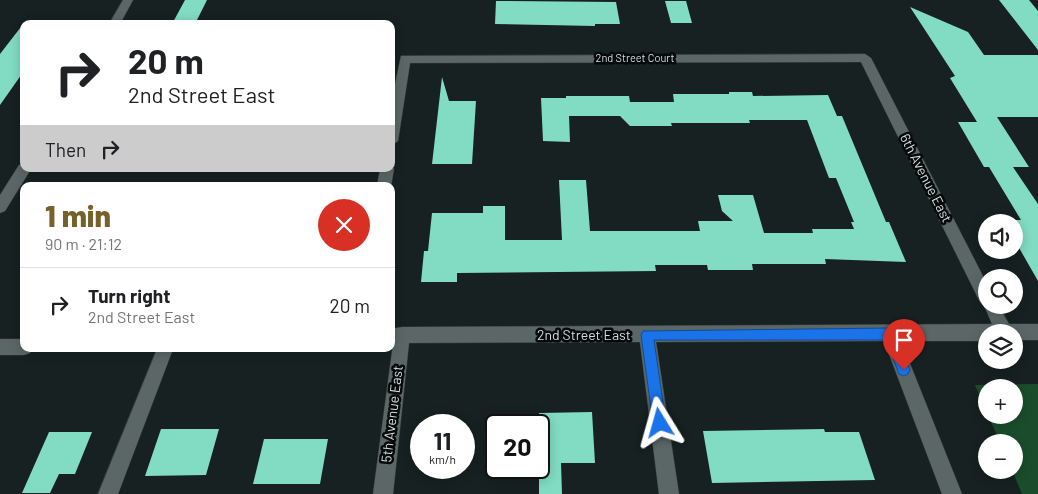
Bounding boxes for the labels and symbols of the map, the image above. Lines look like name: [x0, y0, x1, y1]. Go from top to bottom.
street label: 2nd Street Court: [596, 51, 674, 64]
street label: 6th Avenue East: [897, 131, 956, 225]
pin: [883, 319, 925, 370]
street label: 2nd Street East: [537, 326, 631, 343]
street label: 5th Avenue East: [377, 365, 406, 463]
position arrow: [633, 396, 685, 448]
speed limit sign: 20: [485, 414, 550, 479]

